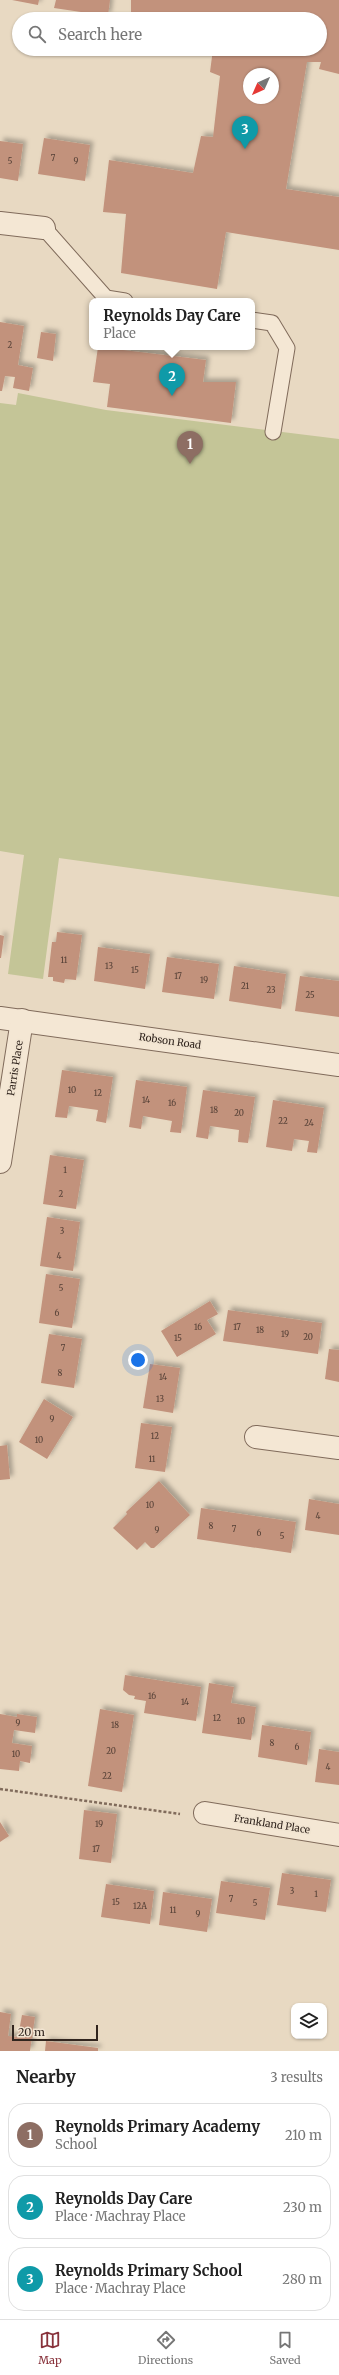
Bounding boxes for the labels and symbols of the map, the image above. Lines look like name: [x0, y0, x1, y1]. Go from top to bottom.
north arrow: [243, 68, 279, 104]
pin: 3: [232, 116, 258, 149]
house number: 7: [51, 153, 56, 163]
house number: 5: [8, 156, 13, 166]
house number: 9: [74, 156, 79, 166]
house number: 2: [8, 340, 13, 350]
pin: 2: [159, 363, 185, 396]
pin: 1: [177, 431, 203, 464]
house number: 11: [61, 955, 68, 965]
house number: 13: [105, 961, 113, 971]
house number: 15: [131, 965, 139, 975]
house number: 17: [174, 971, 182, 981]
house number: 19: [200, 975, 208, 985]
house number: 21: [241, 981, 249, 991]
house number: 23: [266, 985, 276, 995]
house number: 25: [305, 990, 315, 1000]
street label: Robson Road: [138, 1030, 202, 1052]
street label: Parris Place: [4, 1039, 26, 1097]
house number: 10: [68, 1085, 76, 1095]
house number: 12: [94, 1088, 102, 1098]
house number: 14: [142, 1095, 150, 1105]
house number: 16: [168, 1098, 176, 1108]
house number: 18: [210, 1105, 218, 1115]
house number: 20: [234, 1108, 244, 1118]
house number: 22: [278, 1116, 288, 1126]
house number: 24: [304, 1118, 314, 1128]
house number: 1: [63, 1165, 67, 1175]
house number: 2: [59, 1189, 64, 1199]
house number: 3: [60, 1226, 65, 1236]
house number: 4: [57, 1251, 62, 1261]
house number: 5: [59, 1283, 64, 1293]
house number: 6: [55, 1308, 60, 1318]
house number: 16: [194, 1322, 202, 1332]
house number: 17: [233, 1322, 241, 1332]
house number: 18: [256, 1325, 264, 1335]
house number: 19: [281, 1329, 289, 1339]
house number: 20: [303, 1332, 313, 1342]
house number: 15: [174, 1333, 182, 1343]
house number: 7: [61, 1343, 66, 1353]
your location: [128, 1350, 148, 1370]
house number: 8: [58, 1368, 63, 1378]
house number: 14: [159, 1372, 167, 1382]
house number: 13: [156, 1394, 164, 1404]
house number: 9: [50, 1414, 55, 1424]
house number: 12: [151, 1431, 159, 1441]
house number: 10: [35, 1435, 43, 1445]
house number: 11: [149, 1454, 156, 1464]
house number: 10: [146, 1500, 154, 1510]
house number: 4: [316, 1511, 321, 1521]
house number: 8: [209, 1521, 214, 1531]
house number: 7: [232, 1524, 237, 1534]
house number: 9: [155, 1525, 160, 1535]
house number: 6: [257, 1528, 262, 1538]
house number: 5: [280, 1531, 285, 1541]
house number: 16: [148, 1691, 156, 1701]
house number: 14: [181, 1697, 189, 1707]
house number: 12: [213, 1713, 221, 1723]
house number: 10: [237, 1716, 245, 1726]
house number: 9: [16, 1718, 21, 1728]
house number: 18: [111, 1720, 119, 1730]
house number: 8: [270, 1738, 275, 1748]
house number: 6: [295, 1742, 300, 1752]
house number: 20: [106, 1746, 116, 1756]
house number: 10: [12, 1749, 20, 1759]
house number: 4: [326, 1762, 331, 1772]
house number: 22: [102, 1771, 112, 1781]
street label: Frankland Place: [233, 1812, 311, 1836]
house number: 19: [95, 1819, 103, 1829]
house number: 17: [92, 1844, 100, 1854]
house number: 3: [290, 1886, 295, 1896]
house number: 1: [314, 1889, 318, 1899]
house number: 7: [229, 1894, 234, 1904]
house number: 15: [112, 1897, 120, 1907]
house number: 5: [253, 1898, 258, 1908]
house number: 12A: [133, 1901, 147, 1911]
house number: 11: [170, 1905, 177, 1915]
house number: 9: [196, 1909, 201, 1919]
scale bar: [12, 2023, 98, 2042]

